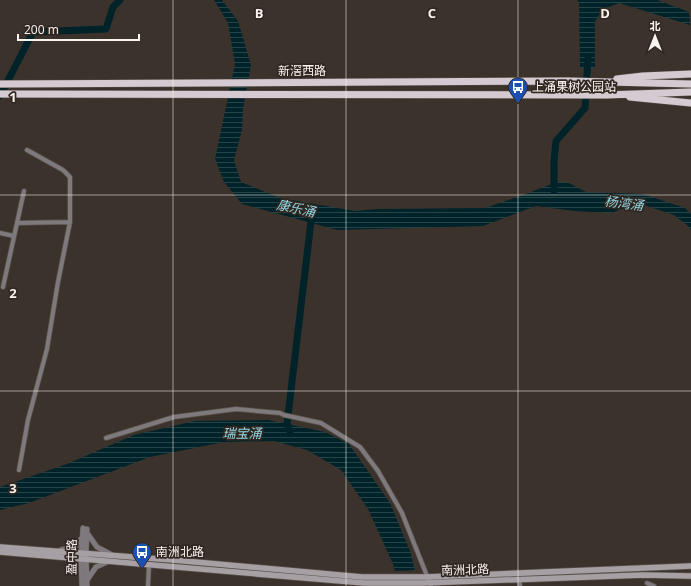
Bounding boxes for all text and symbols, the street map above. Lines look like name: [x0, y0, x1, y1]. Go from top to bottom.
text: B: [255, 4, 264, 22]
text: C: [428, 4, 436, 22]
text: D: [600, 4, 610, 22]
scale bar: [18, 16, 139, 42]
north arrow: [635, 16, 675, 56]
text: 北: [650, 18, 661, 33]
text: 200 m: [24, 21, 59, 38]
street label: 新滘西路: [278, 62, 326, 79]
bus stop icon: 上涌果树公园站: [507, 76, 529, 104]
place label: 上涌果树公园站: [532, 78, 616, 95]
text: 1: [9, 88, 17, 106]
water label: 杨湾涌: [604, 192, 646, 215]
water label: 康乐涌: [275, 195, 319, 221]
text: 2: [9, 284, 17, 302]
water label: 瑞宝涌: [222, 424, 263, 442]
text: 3: [9, 479, 17, 497]
street label: 盈中路: [63, 539, 80, 575]
bus stop icon: 南洲北路: [131, 541, 153, 569]
place label: 南洲北路: [156, 543, 204, 560]
street label: 南洲北路: [441, 560, 489, 579]

